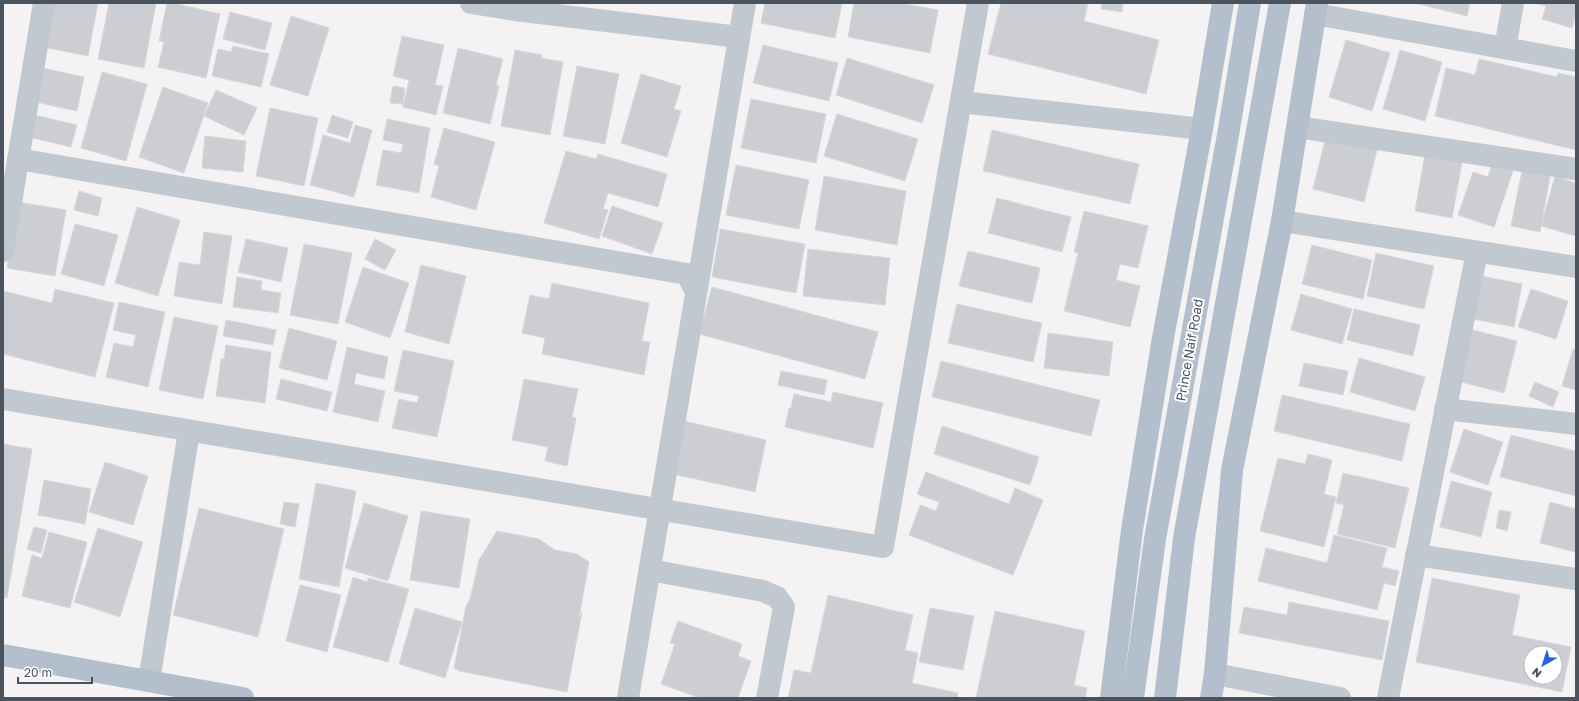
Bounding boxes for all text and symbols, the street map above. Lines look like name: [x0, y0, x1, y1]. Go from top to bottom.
street label: Prince Naif Road: [1172, 298, 1206, 402]
north arrow: [1523, 645, 1563, 685]
scale bar: [18, 659, 92, 685]
text: 20 m: [24, 665, 52, 680]
text: N: [1529, 665, 1544, 681]

